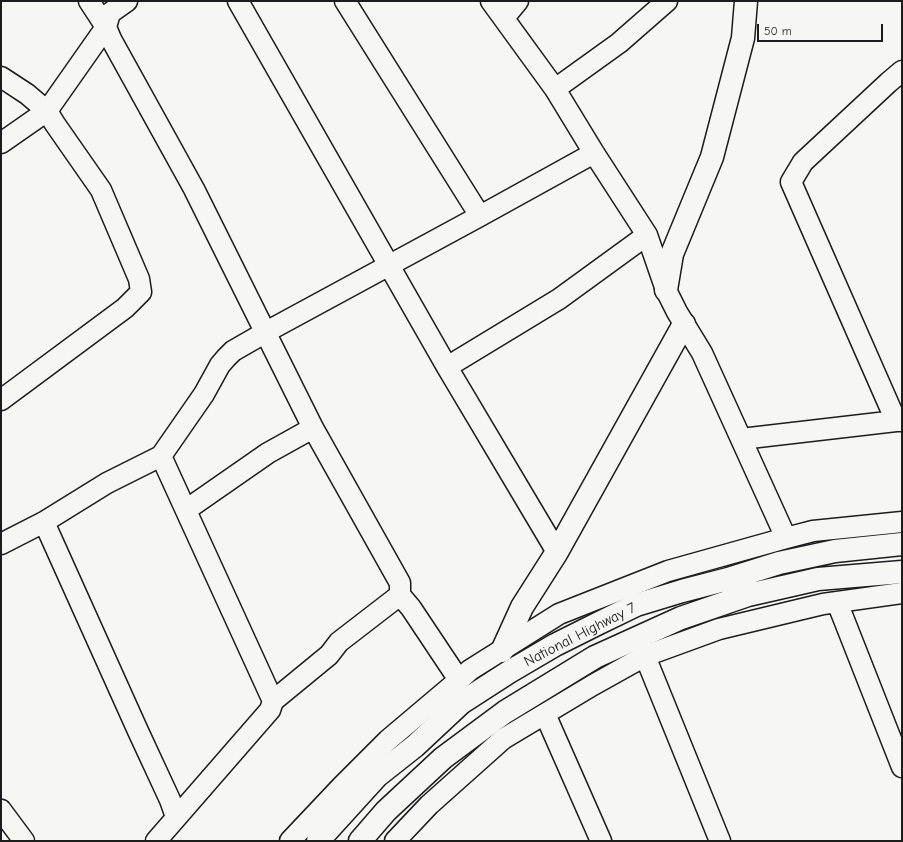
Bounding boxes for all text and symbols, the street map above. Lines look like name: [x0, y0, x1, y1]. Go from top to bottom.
scale bar: [759, 16, 885, 42]
text: 50 m: [764, 24, 792, 38]
street label: National Highway 7: [521, 599, 639, 671]

